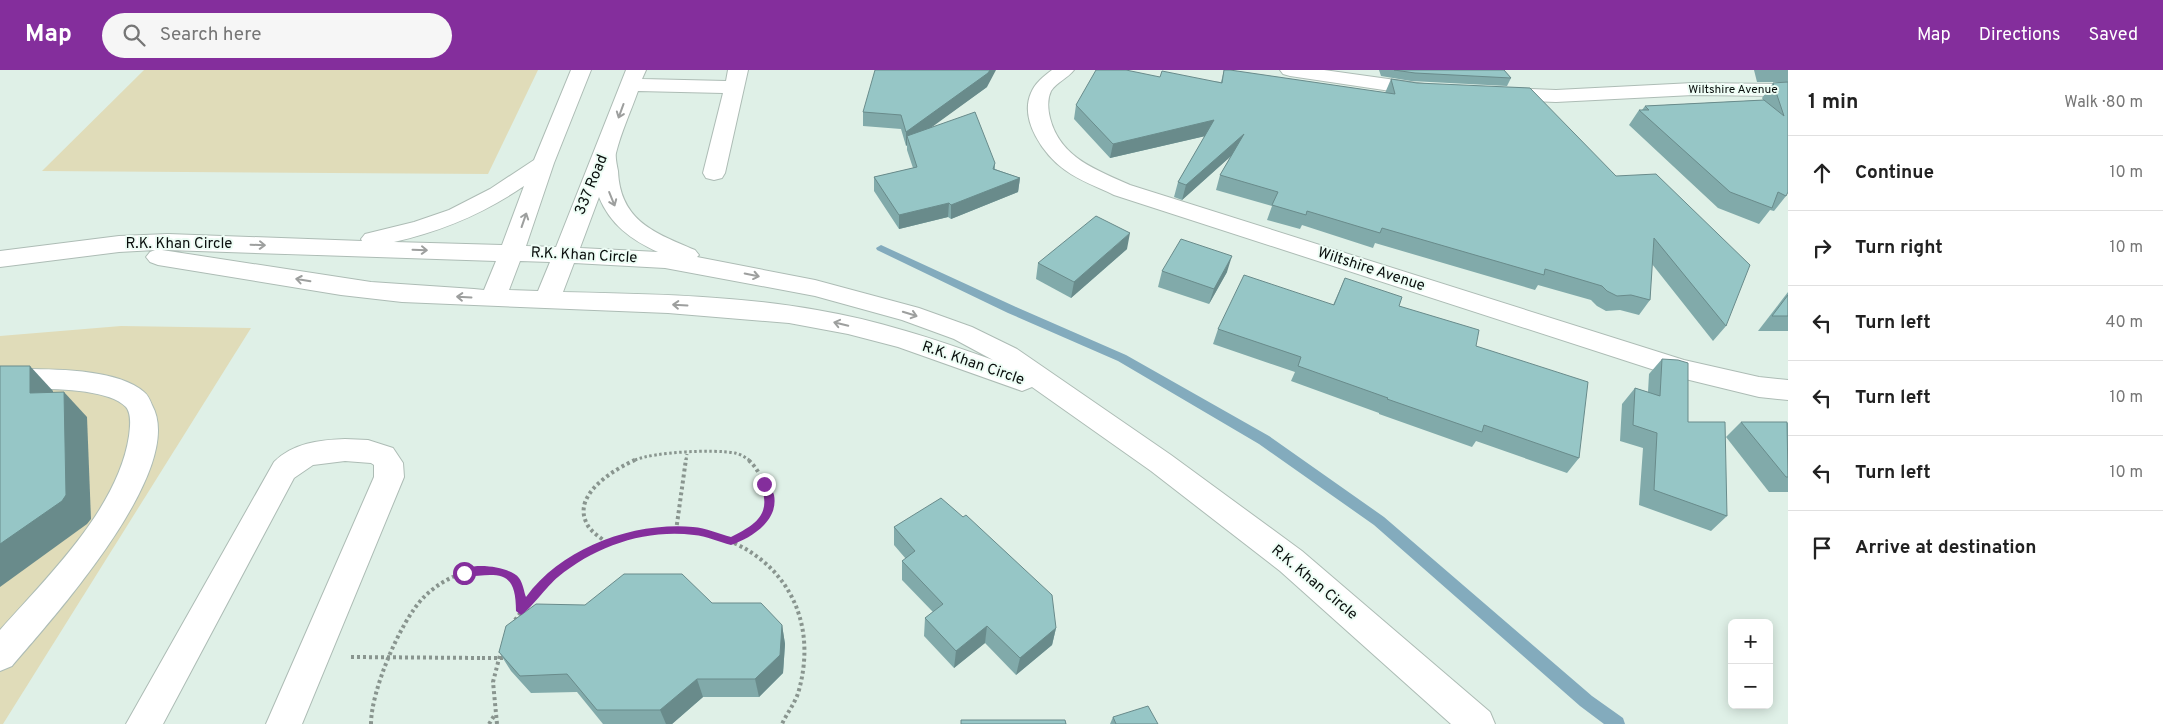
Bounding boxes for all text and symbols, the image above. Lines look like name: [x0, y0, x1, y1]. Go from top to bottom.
search box: [102, 13, 452, 58]
text: Map: [25, 20, 72, 50]
icon: search: [120, 21, 148, 49]
text: Search here: [160, 23, 261, 47]
text: Map: [1917, 24, 1951, 47]
text: Directions: [1979, 24, 2061, 47]
text: Saved: [2089, 24, 2138, 47]
street label: Wiltshire Avenue: [1688, 82, 1778, 98]
text: 1 min: [1808, 89, 1858, 116]
text: Walk · 80 m: [2064, 93, 2143, 113]
one-way arrow: [616, 103, 625, 118]
street label: 337 Road: [571, 152, 613, 218]
icon: ahead: [1808, 159, 1836, 187]
text: Continue: [1855, 161, 1934, 185]
text: 10 m: [2109, 163, 2143, 183]
one-way arrow: [608, 191, 617, 207]
one-way arrow: [520, 213, 529, 229]
icon: right: [1808, 234, 1836, 262]
street label: R.K. Khan Circle: [126, 235, 232, 254]
text: Turn right: [1855, 236, 1943, 260]
text: 10 m: [2109, 238, 2143, 258]
one-way arrow: [249, 240, 265, 250]
street label: R.K. Khan Circle: [530, 244, 638, 268]
street label: Wiltshire Avenue: [1315, 244, 1427, 296]
one-way arrow: [412, 245, 428, 255]
one-way arrow: [743, 271, 759, 280]
one-way arrow: [295, 274, 311, 284]
one-way arrow: [456, 292, 472, 301]
one-way arrow: [672, 301, 688, 310]
icon: left: [1808, 309, 1836, 337]
one-way arrow: [901, 310, 917, 320]
text: Turn left: [1855, 311, 1931, 335]
text: 40 m: [2105, 313, 2143, 333]
one-way arrow: [833, 319, 849, 328]
street label: R.K. Khan Circle: [919, 338, 1027, 390]
icon: left: [1808, 384, 1836, 412]
text: Turn left: [1855, 386, 1931, 410]
text: 10 m: [2109, 388, 2143, 408]
icon: left: [1808, 459, 1836, 487]
text: Turn left: [1855, 461, 1931, 485]
text: 10 m: [2109, 463, 2143, 483]
route end: [753, 473, 776, 496]
icon: arrive: [1808, 534, 1836, 562]
text: Arrive at destination: [1855, 536, 2036, 560]
street label: R.K. Khan Circle: [1267, 541, 1361, 625]
route start: [453, 562, 476, 585]
map controls: [1728, 619, 1773, 709]
button: +: [1728, 619, 1773, 664]
button: −: [1728, 664, 1773, 709]

